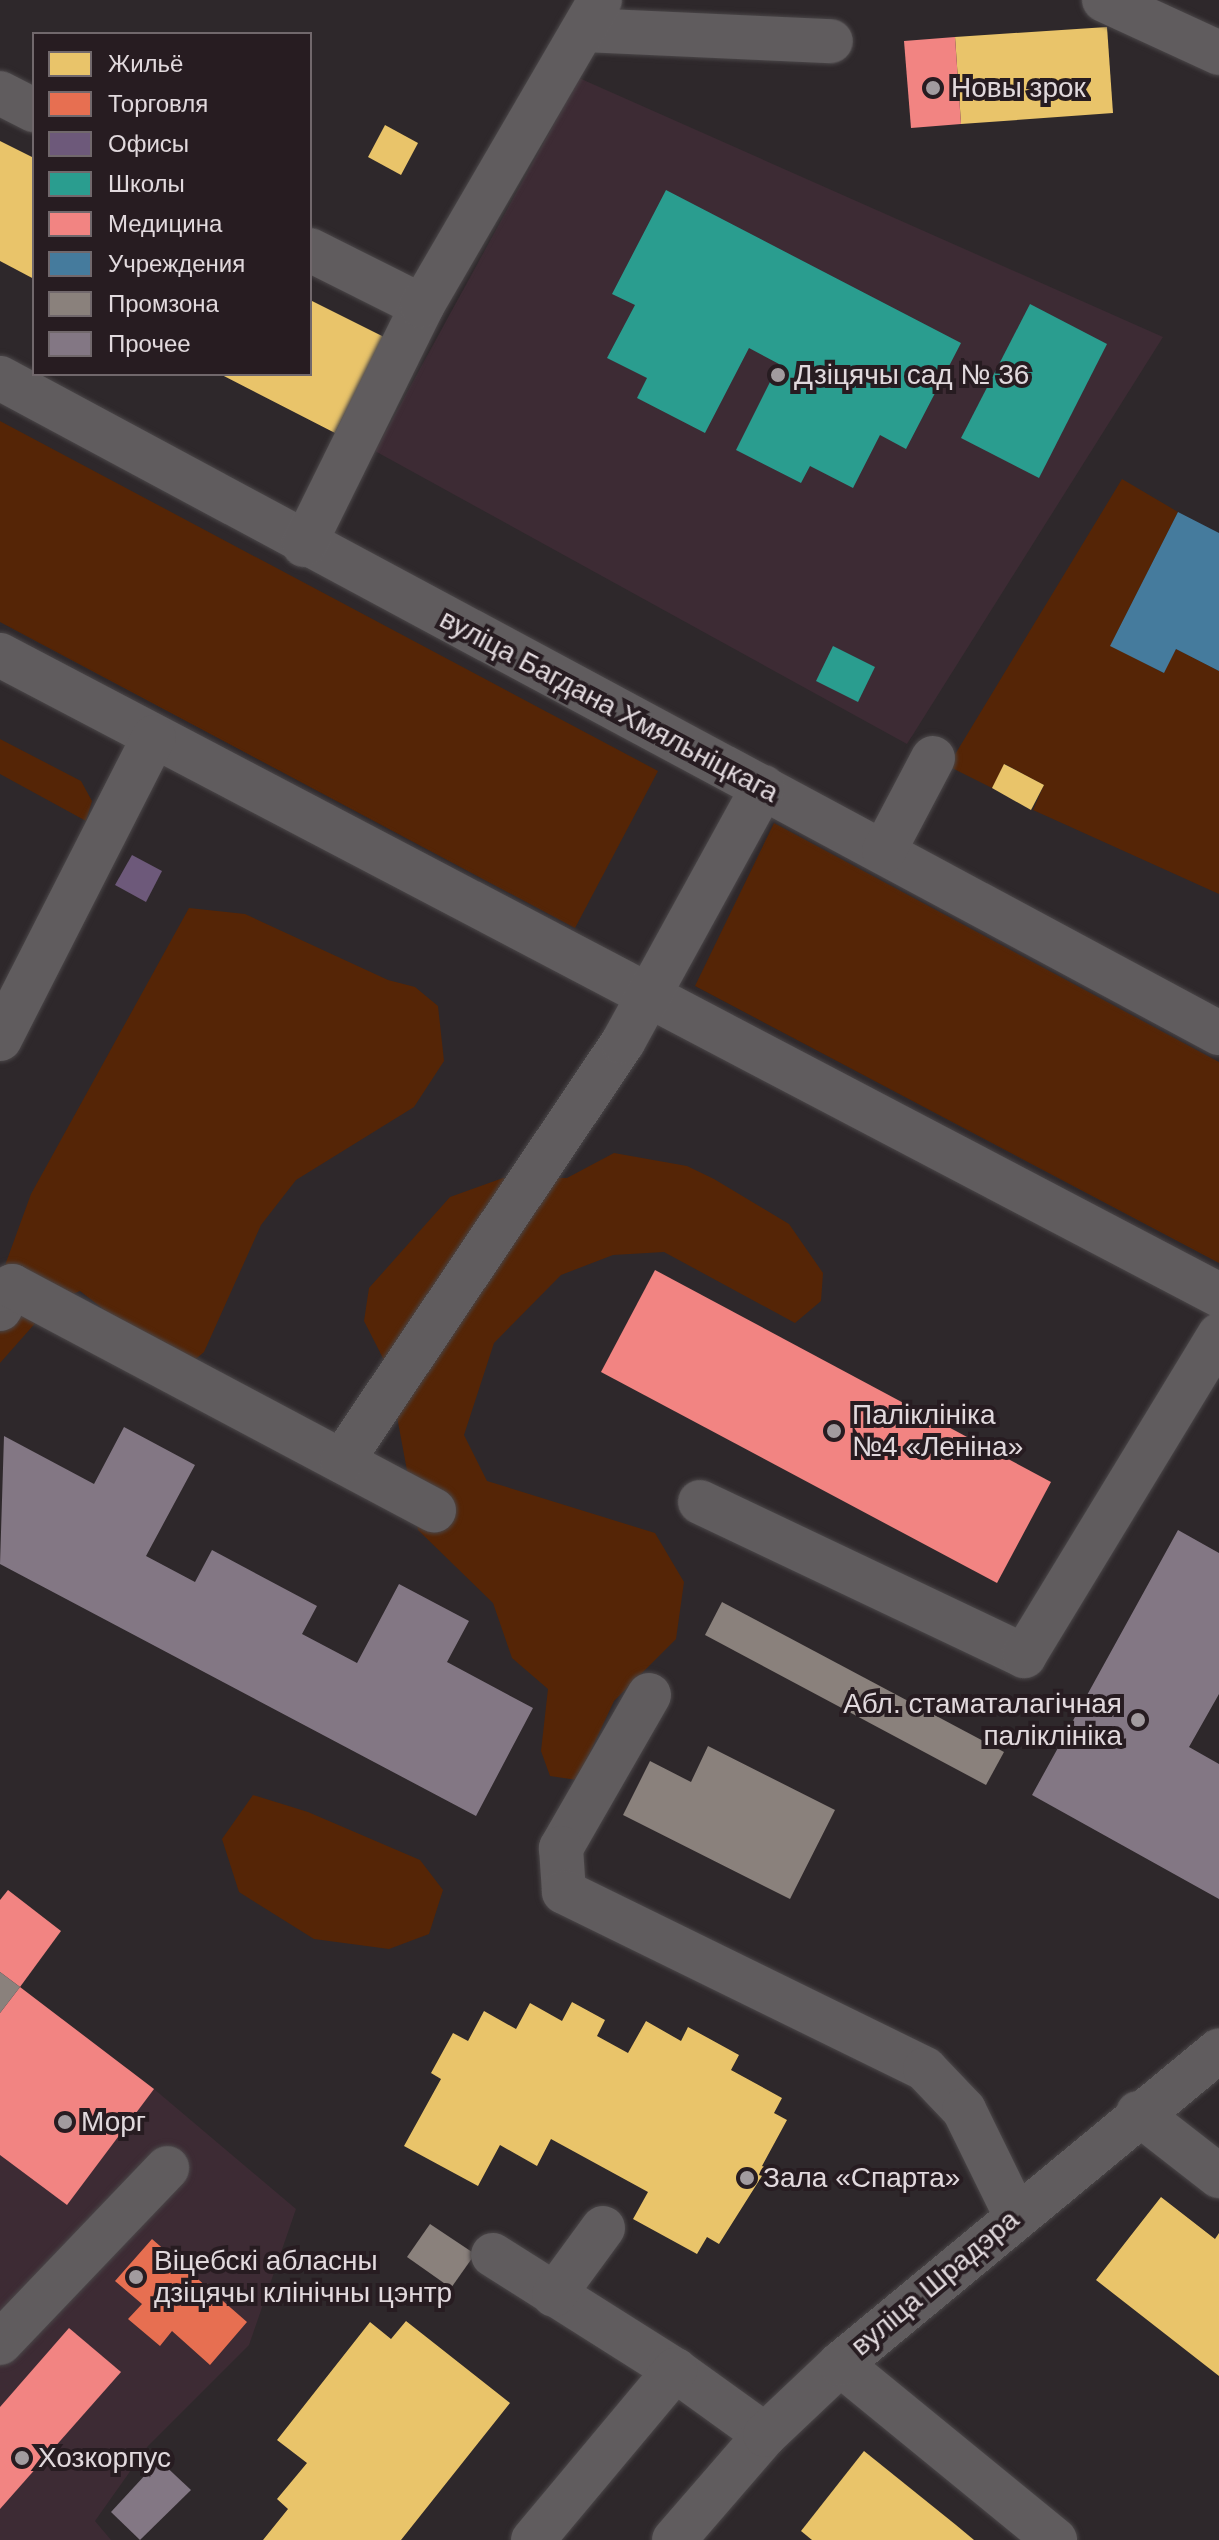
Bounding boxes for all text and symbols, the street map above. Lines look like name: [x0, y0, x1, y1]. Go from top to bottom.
legend: [32, 32, 312, 376]
text: Жильё: [108, 50, 183, 77]
place label: Новы зрок: [951, 71, 1086, 105]
marker: Новы зрок: [922, 77, 944, 99]
text: Торговля: [108, 90, 208, 117]
text: Офисы: [108, 130, 189, 157]
text: Школы: [108, 170, 185, 197]
text: Медицина: [108, 210, 222, 237]
text: Учреждения: [108, 250, 245, 277]
text: Промзона: [108, 290, 219, 317]
text: Прочее: [108, 330, 191, 357]
place label: Дзіцячы сад № 36: [794, 358, 1029, 392]
marker: Дзіцячы сад № 36: [769, 366, 787, 384]
street label: вуліца Багдана Хмяльніцкага: [434, 602, 784, 810]
place label: Паліклініка №4 «Леніна»: [852, 1398, 1023, 1464]
marker: Паліклініка №4 «Леніна»: [823, 1420, 845, 1442]
place label: Абл. стаматалагічная паліклініка: [843, 1687, 1122, 1753]
marker: Абл. стаматалагічная паліклініка: [1129, 1711, 1147, 1729]
place label: Морг: [81, 2105, 146, 2139]
marker: Морг: [56, 2113, 74, 2131]
place label: Зала «Спарта»: [763, 2161, 960, 2195]
marker: Зала «Спарта»: [738, 2169, 756, 2187]
street label: вуліца Шрадэра: [844, 2203, 1026, 2363]
place label: Віцебскі абласны дзіцячы клінічны цэнтр: [154, 2244, 452, 2310]
marker: Віцебскі абласны дзіцячы клінічны цэнтр: [125, 2266, 147, 2288]
place label: Хозкорпус: [38, 2441, 171, 2475]
marker: Хозкорпус: [13, 2449, 31, 2467]

